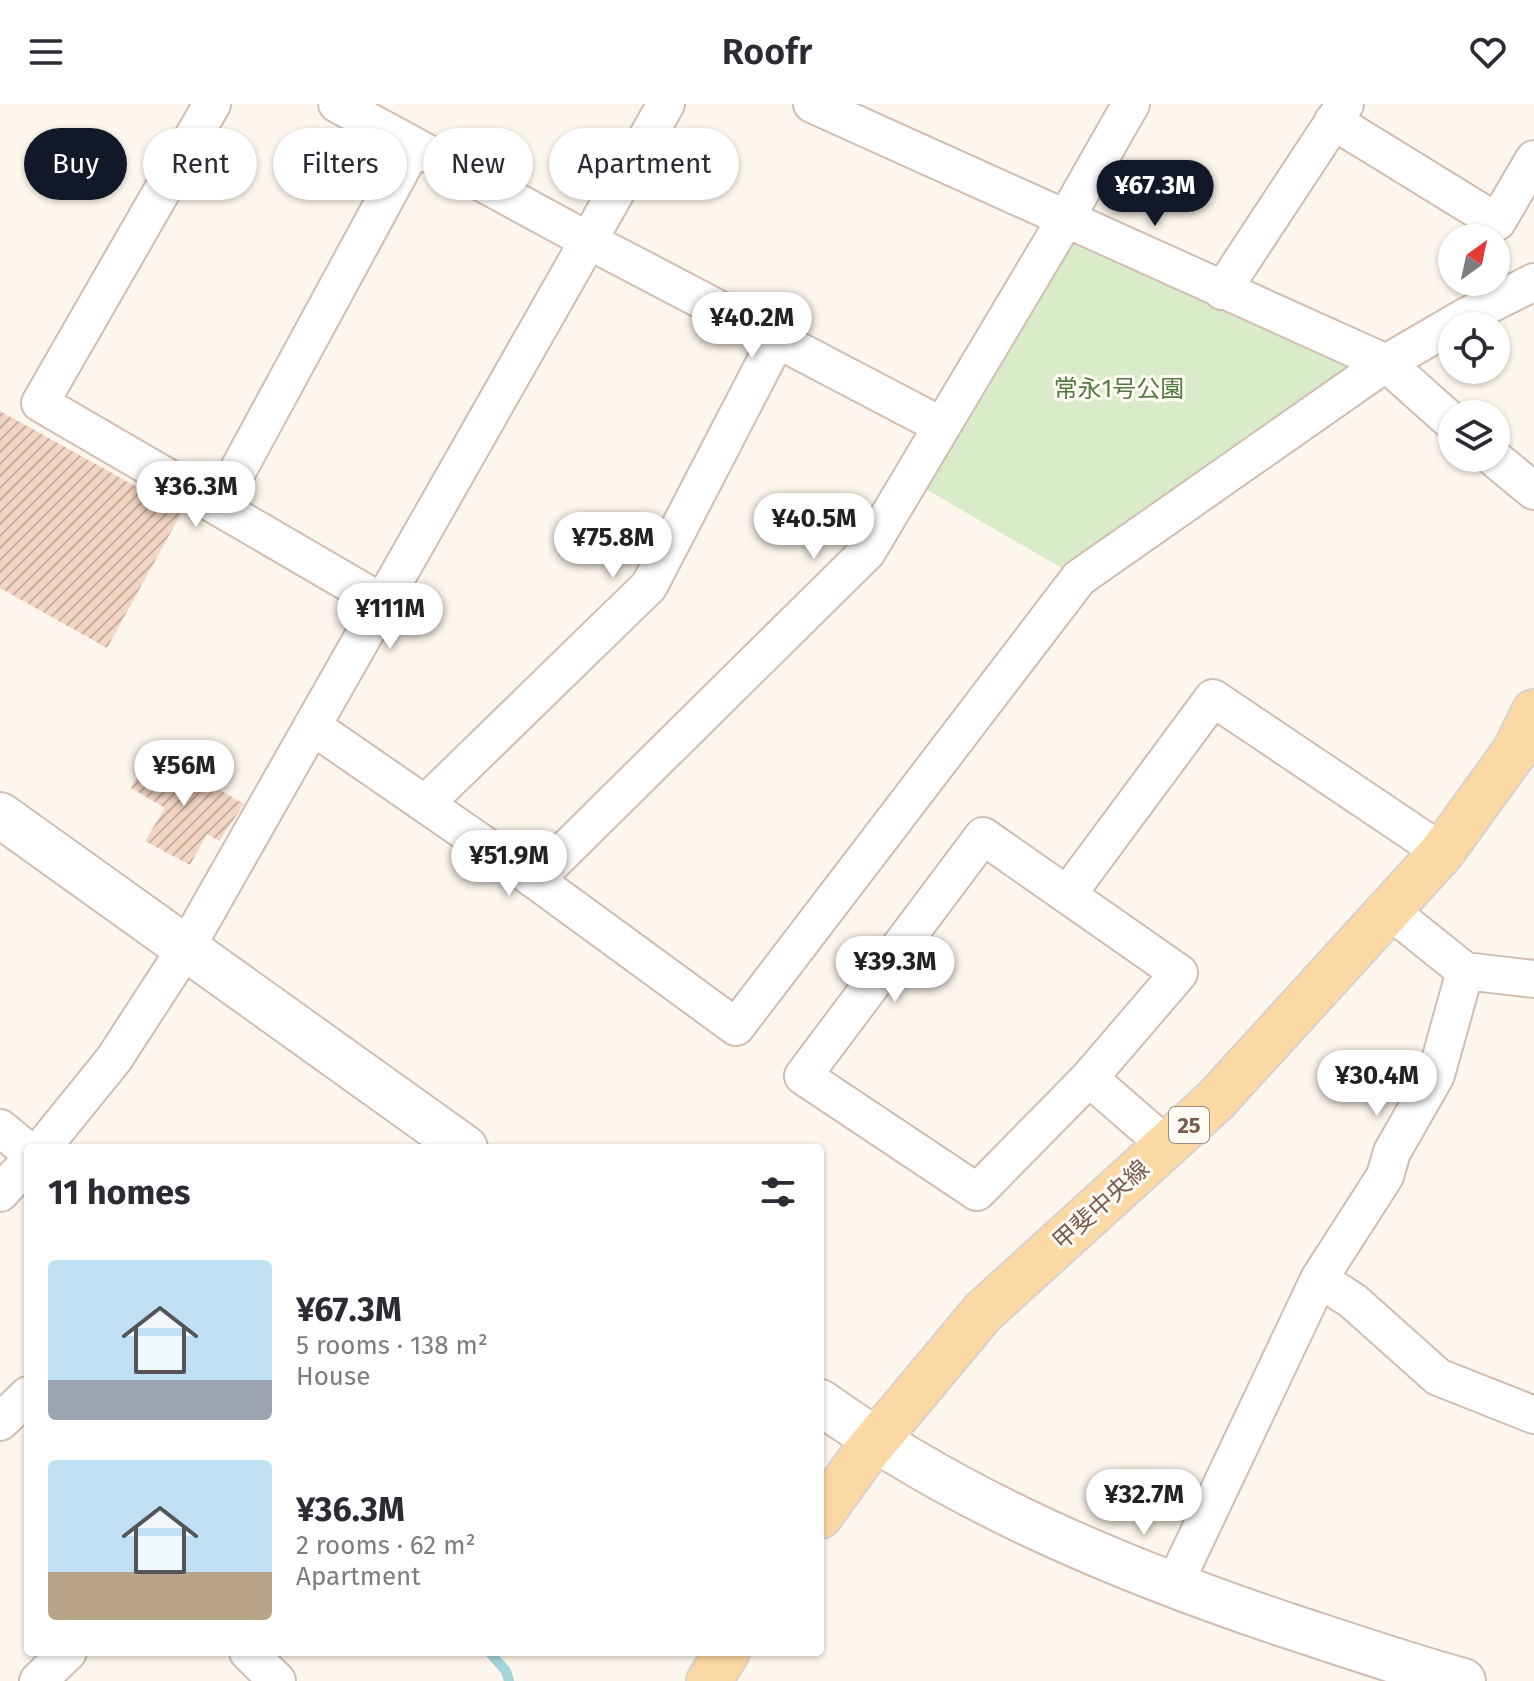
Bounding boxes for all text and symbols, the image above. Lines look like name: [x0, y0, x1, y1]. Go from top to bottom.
icon: menu: [24, 30, 68, 74]
text: Roofr: [722, 30, 812, 74]
icon: heart: [1466, 30, 1510, 74]
chip: Buy: [24, 128, 127, 200]
chip: Rent: [143, 128, 257, 200]
chip: Filters: [273, 128, 407, 200]
chip: New: [423, 128, 533, 200]
chip: Apartment: [549, 128, 739, 200]
pin: ¥67.3M: [1090, 160, 1220, 228]
text: ¥67.3M: [1115, 170, 1195, 201]
north arrow: [1438, 224, 1510, 296]
map controls: [1438, 224, 1510, 472]
pin: ¥40.2M: [687, 292, 817, 360]
text: ¥40.2M: [710, 302, 794, 333]
button: locate: [1438, 312, 1510, 384]
park label: 常永1号公園: [1054, 375, 1184, 403]
button: layers: [1438, 400, 1510, 472]
pin: ¥36.3M: [131, 461, 261, 529]
text: ¥36.3M: [154, 471, 238, 502]
pin: ¥40.5M: [749, 493, 879, 561]
text: ¥40.5M: [771, 503, 857, 534]
pin: ¥75.8M: [548, 512, 678, 580]
text: ¥75.8M: [572, 522, 654, 553]
pin: ¥111M: [334, 583, 446, 651]
text: ¥111M: [355, 593, 425, 624]
pin: ¥56M: [137, 740, 231, 808]
text: ¥56M: [152, 750, 216, 781]
pin: ¥51.9M: [444, 830, 574, 898]
text: ¥51.9M: [469, 840, 549, 871]
pin: ¥39.3M: [830, 936, 960, 1004]
text: ¥39.3M: [854, 946, 936, 977]
pin: ¥30.4M: [1312, 1050, 1442, 1118]
text: ¥30.4M: [1335, 1060, 1419, 1091]
road number: 25: [1169, 1107, 1209, 1143]
street label: 甲斐中央線: [1047, 1154, 1155, 1256]
icon: filters: [756, 1170, 800, 1214]
text: 11 homes: [48, 1172, 190, 1213]
text: ¥67.3M: [296, 1289, 402, 1330]
icon: home: [112, 1292, 208, 1388]
text: 5 rooms · 138 m²: [296, 1330, 488, 1361]
text: House: [296, 1361, 370, 1392]
pin: ¥32.7M: [1079, 1469, 1209, 1537]
text: ¥32.7M: [1104, 1479, 1184, 1510]
text: ¥36.3M: [296, 1489, 405, 1530]
icon: home: [112, 1492, 208, 1588]
text: 2 rooms · 62 m²: [296, 1530, 476, 1561]
text: Apartment: [296, 1561, 421, 1592]

